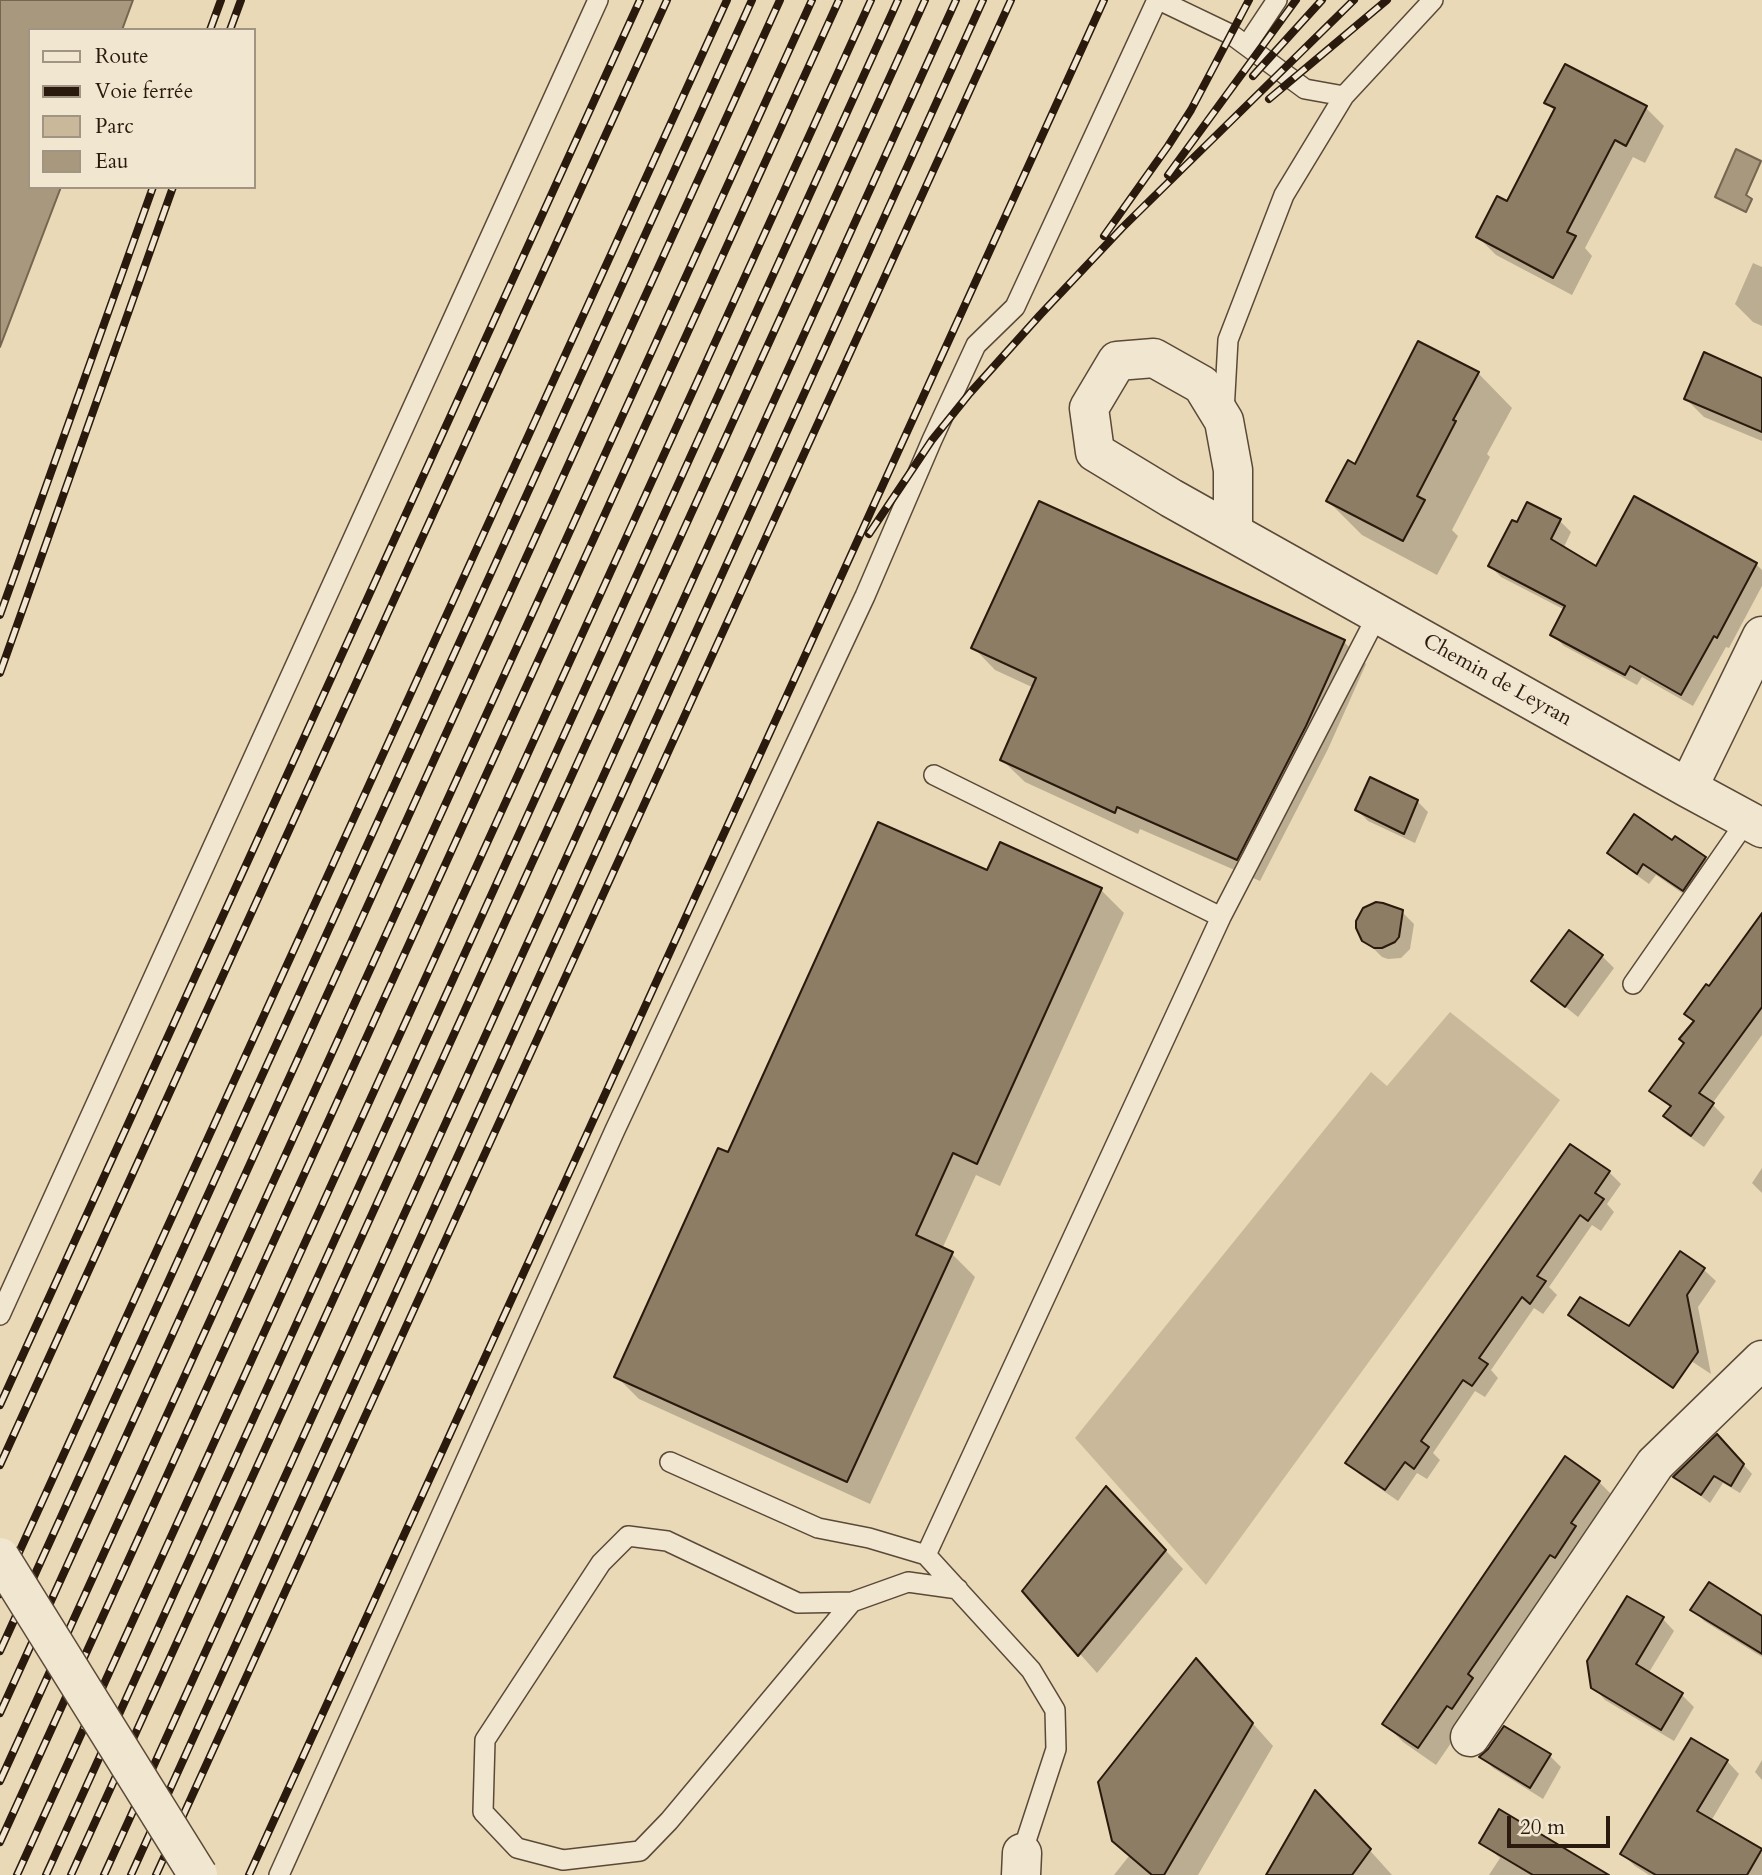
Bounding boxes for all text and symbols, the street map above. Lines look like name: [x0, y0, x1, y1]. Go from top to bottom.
legend: [28, 28, 256, 189]
text: Route: [95, 42, 149, 71]
text: Voie ferrée: [95, 77, 193, 106]
text: Parc: [95, 112, 134, 141]
text: Eau: [95, 147, 129, 176]
street label: Chemin de Leyran: [1418, 630, 1576, 732]
scale bar: [1510, 1801, 1613, 1845]
text: 20 m: [1520, 1813, 1565, 1842]

